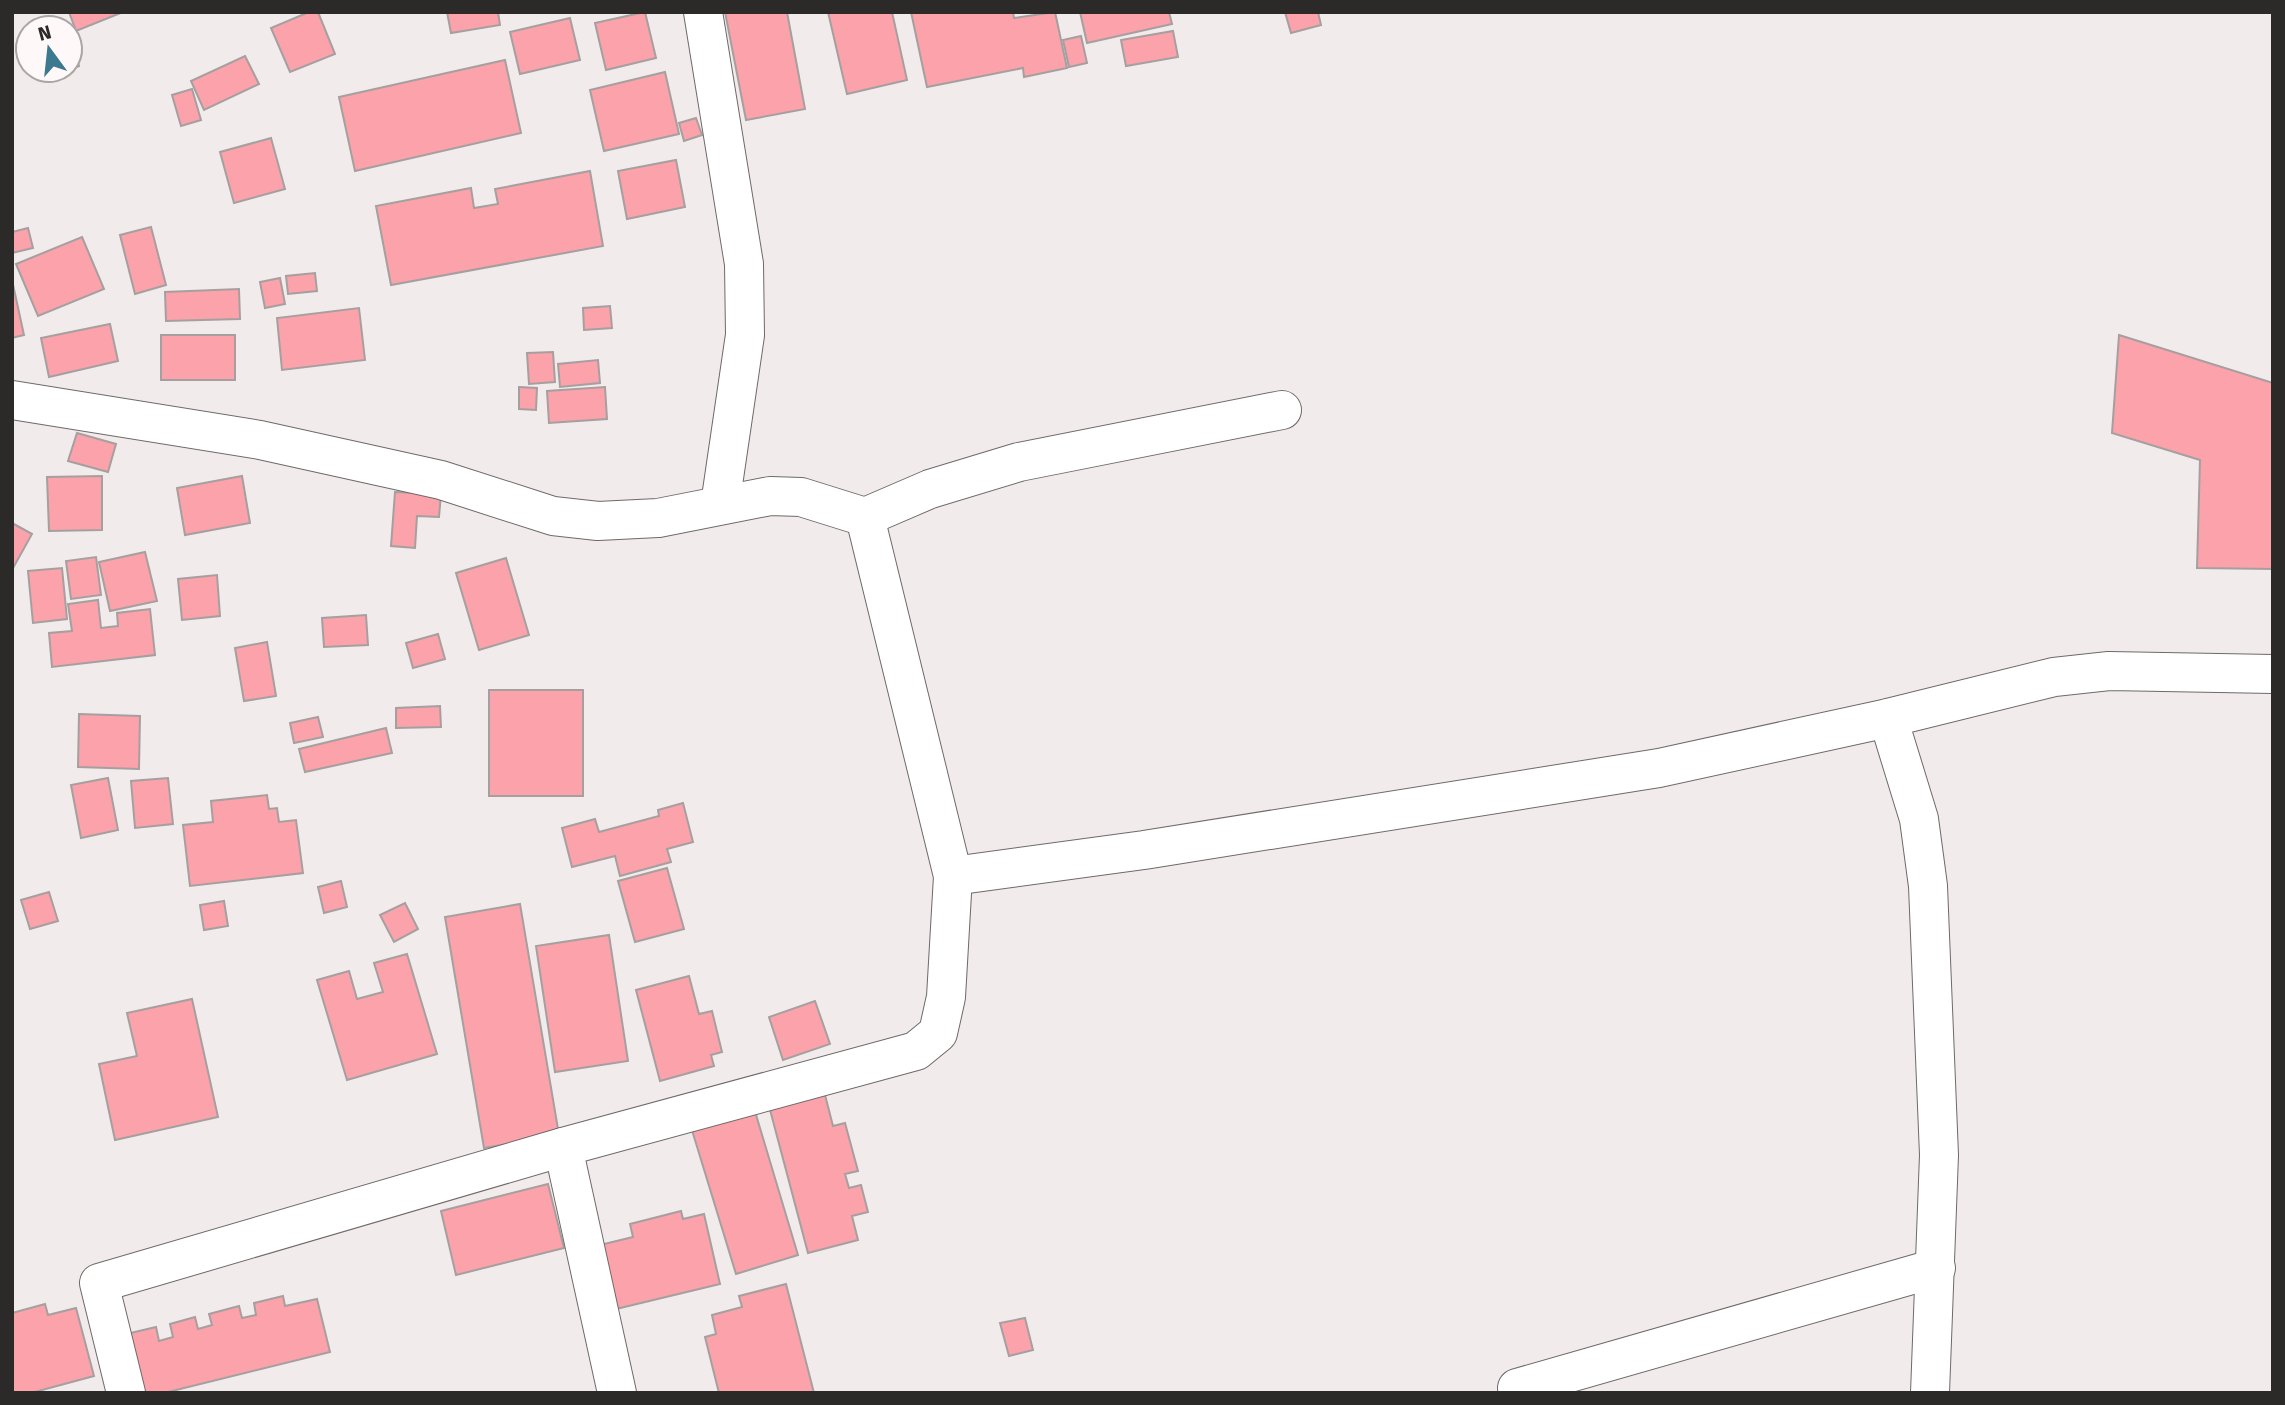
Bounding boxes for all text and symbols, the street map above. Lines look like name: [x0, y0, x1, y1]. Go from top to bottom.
north arrow: [14, 14, 84, 84]
text: N: [36, 20, 54, 46]

